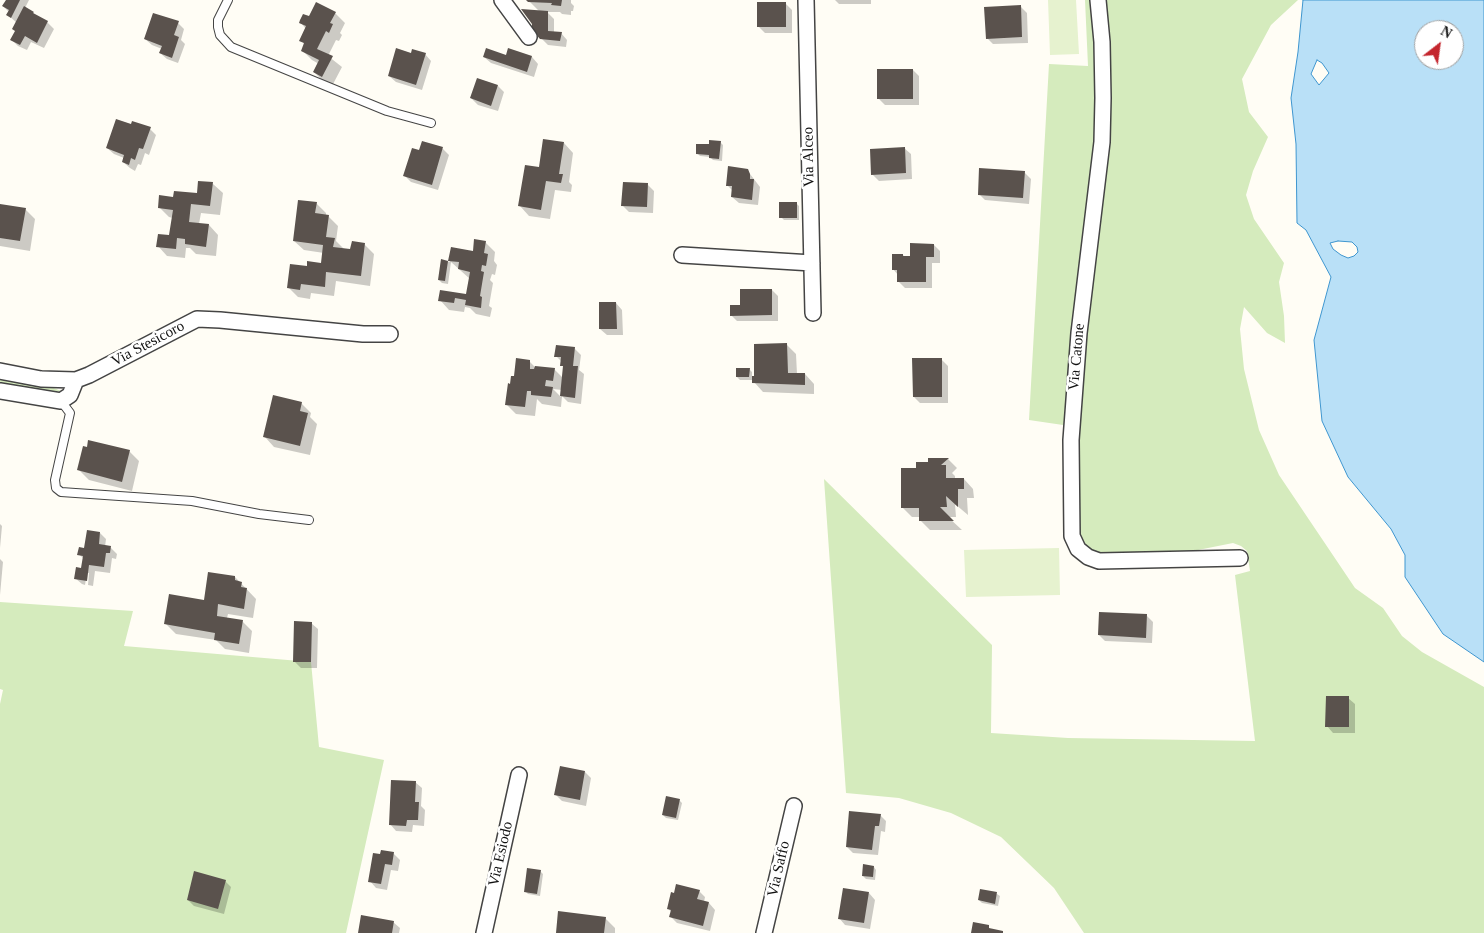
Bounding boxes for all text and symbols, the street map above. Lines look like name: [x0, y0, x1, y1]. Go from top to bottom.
north arrow: [1414, 20, 1464, 70]
text: N: [1438, 23, 1454, 41]
street label: Via Alceo: [799, 127, 819, 187]
street label: Via Stesicoro: [108, 317, 188, 371]
street label: Via Catone: [1065, 323, 1089, 391]
street label: Via Esiodo: [485, 820, 517, 888]
street label: Via Saffo: [764, 839, 794, 899]

